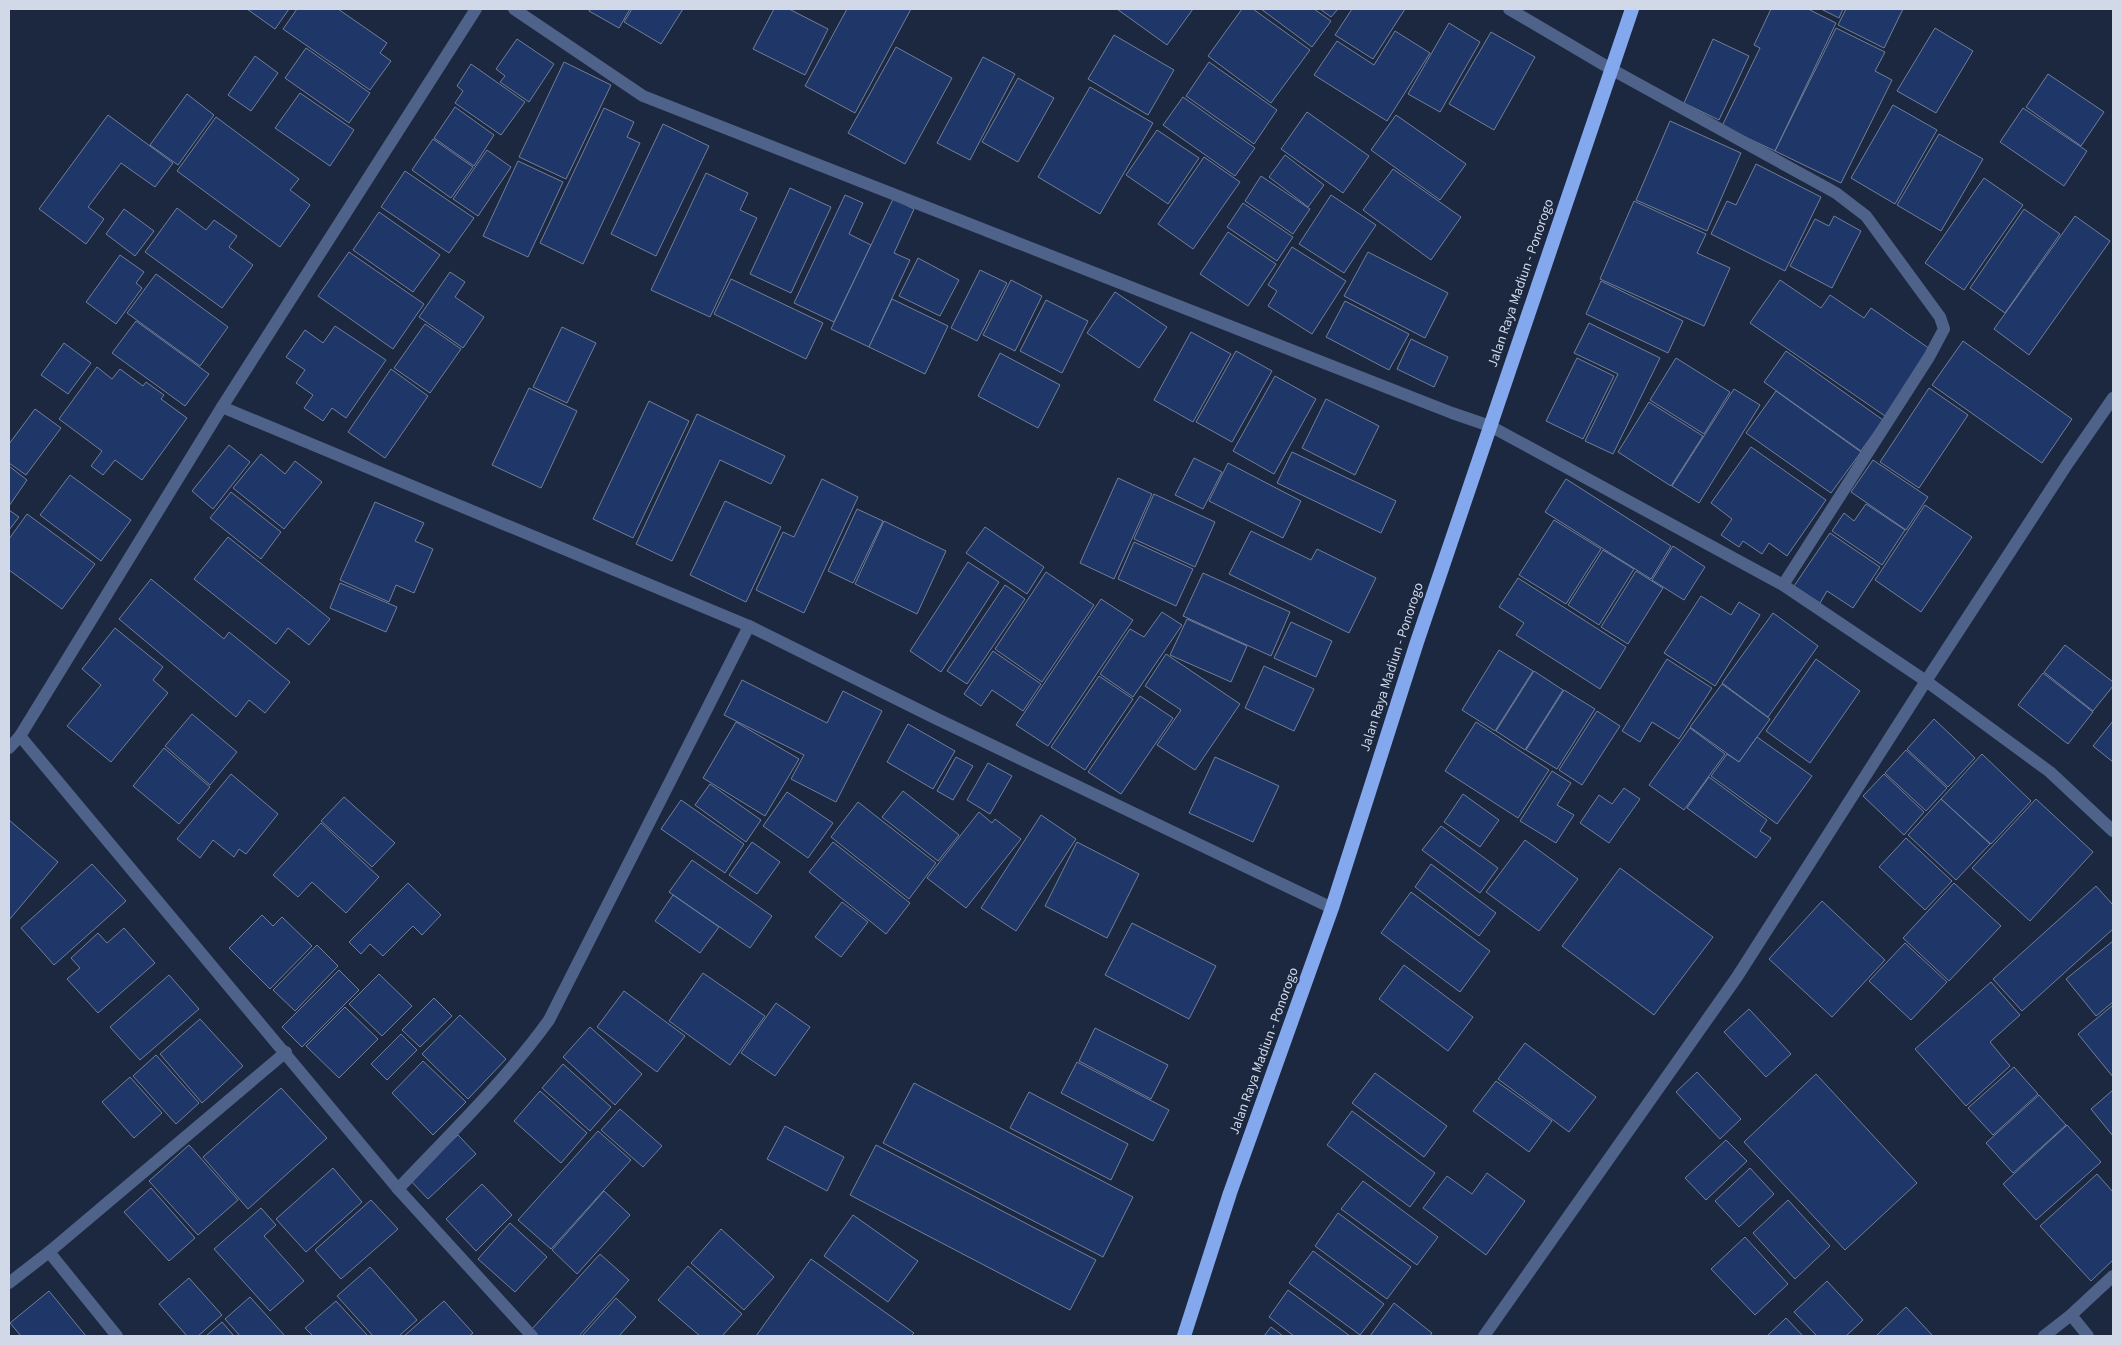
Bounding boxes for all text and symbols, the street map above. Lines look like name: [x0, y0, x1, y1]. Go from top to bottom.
street label: Jalan Raya Madiun - Ponorogo: [1483, 196, 1559, 370]
street label: Jalan Raya Madiun - Ponorogo: [1355, 580, 1429, 754]
street label: Jalan Raya Madiun - Ponorogo: [1224, 965, 1304, 1137]

